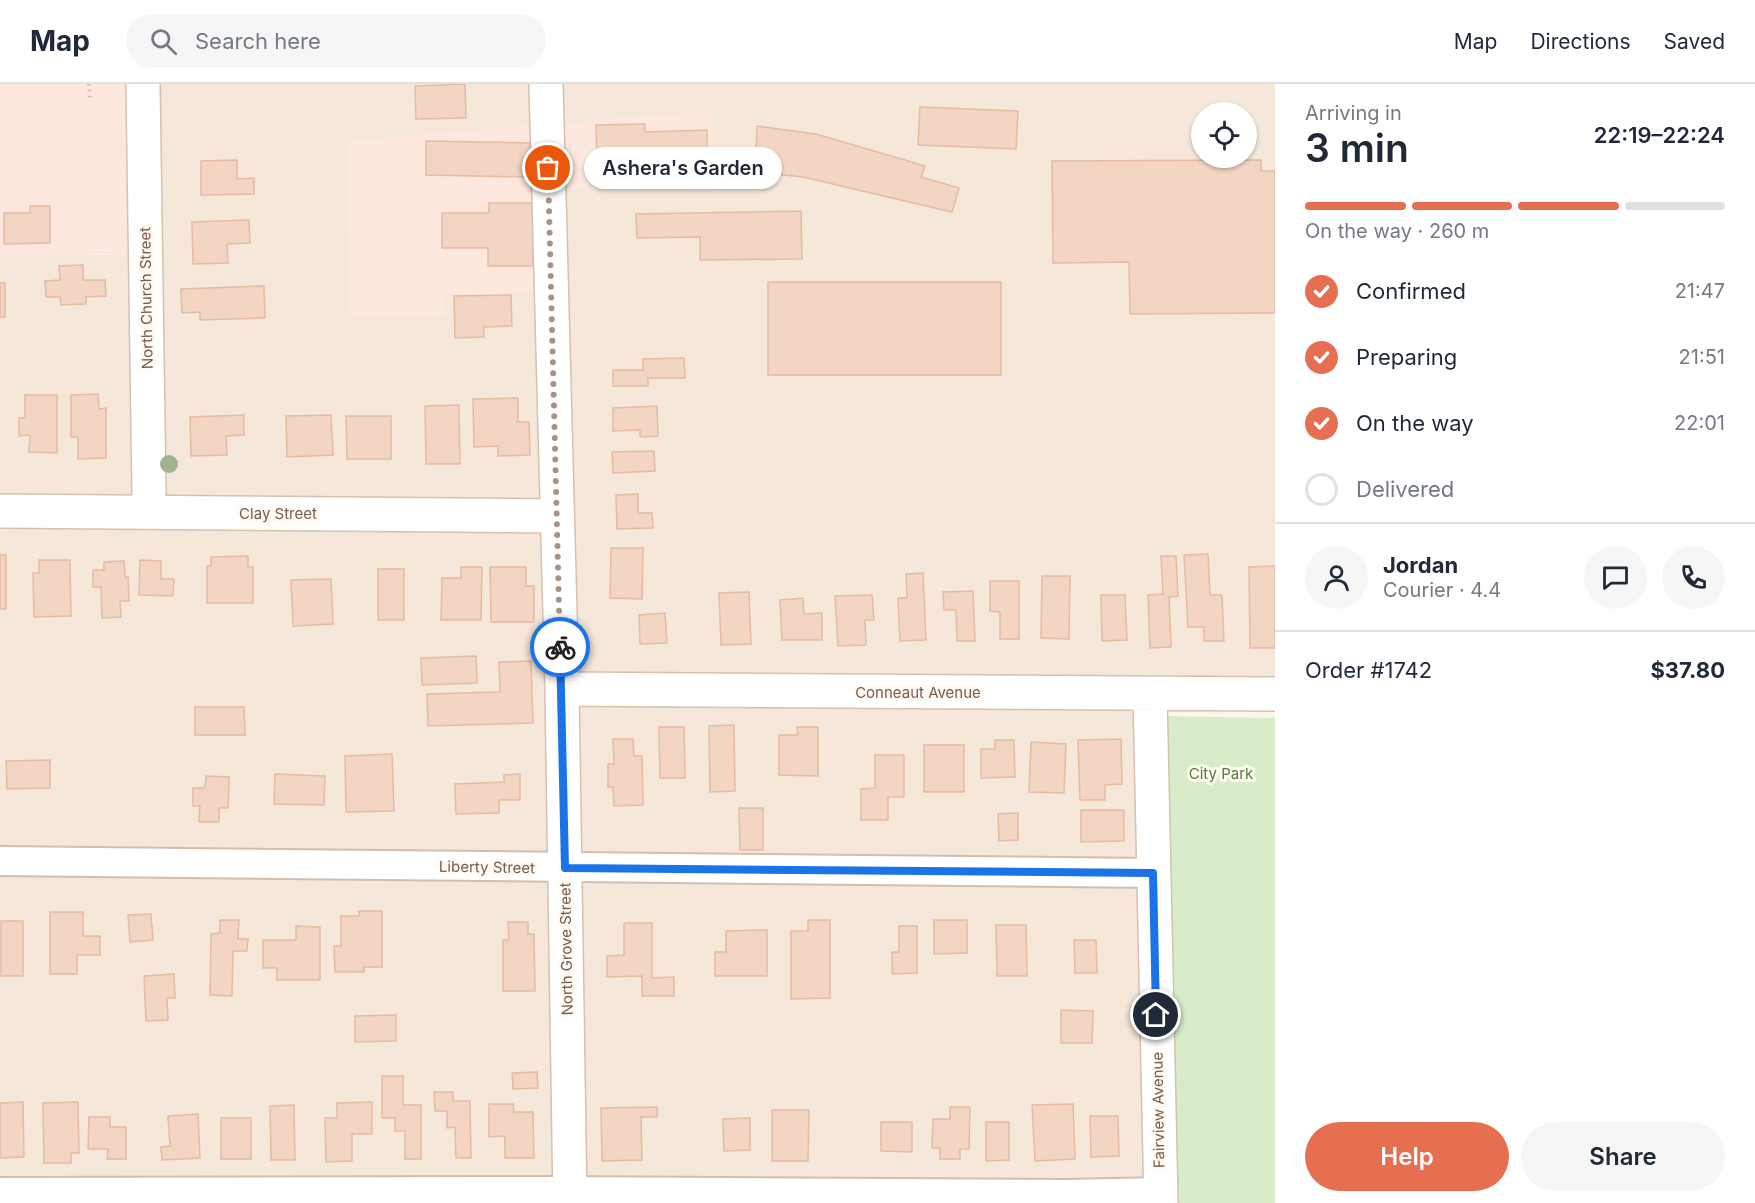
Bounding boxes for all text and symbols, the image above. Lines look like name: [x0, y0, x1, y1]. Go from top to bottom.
search box: [126, 14, 546, 68]
text: Map: [30, 24, 90, 58]
icon: search: [147, 25, 180, 58]
text: Search here: [195, 28, 321, 54]
text: Map: [1454, 29, 1497, 54]
text: Directions: [1530, 29, 1631, 54]
text: Saved: [1664, 29, 1725, 54]
text: Arriving in: [1305, 101, 1402, 125]
map controls: [1191, 102, 1257, 168]
button: locate: [1191, 102, 1257, 168]
text: 22:19–22:24: [1594, 122, 1725, 148]
text: 3 min: [1305, 124, 1409, 171]
pin: [522, 142, 573, 193]
callout: Ashera's Garden: [584, 147, 782, 189]
icon: bag: [531, 151, 564, 184]
text: Ashera's Garden: [602, 156, 764, 180]
text: On the way · 260 m: [1305, 219, 1489, 243]
street label: North Church Street: [135, 227, 157, 369]
icon: check: [1305, 275, 1338, 308]
text: Confirmed: [1356, 278, 1466, 304]
text: 21:47: [1675, 279, 1725, 303]
icon: check: [1305, 341, 1338, 374]
text: Preparing: [1356, 344, 1457, 370]
text: 21:51: [1679, 345, 1725, 369]
icon: check: [1305, 407, 1338, 440]
text: On the way: [1356, 410, 1474, 436]
text: 22:01: [1674, 411, 1725, 435]
text: Delivered: [1356, 476, 1454, 502]
street label: Clay Street: [239, 504, 317, 523]
button: person: [1305, 546, 1368, 609]
button: chat: [1584, 546, 1647, 609]
button: phone: [1662, 546, 1725, 609]
text: Jordan: [1383, 552, 1458, 578]
text: Courier · 4.4: [1383, 578, 1501, 602]
courier: [530, 617, 590, 677]
icon: bike: [544, 631, 577, 664]
text: Order #1742: [1305, 657, 1432, 683]
text: $37.80: [1650, 657, 1725, 683]
street label: Conneaut Avenue: [855, 683, 981, 702]
park label: City Park: [1189, 764, 1254, 783]
street label: Liberty Street: [439, 857, 535, 877]
street label: North Grove Street: [555, 882, 577, 1016]
pin: [1130, 989, 1181, 1040]
icon: home: [1139, 998, 1172, 1031]
street label: Fairview Avenue: [1147, 1052, 1169, 1168]
button: Help: [1305, 1122, 1509, 1191]
button: Share: [1521, 1122, 1725, 1191]

